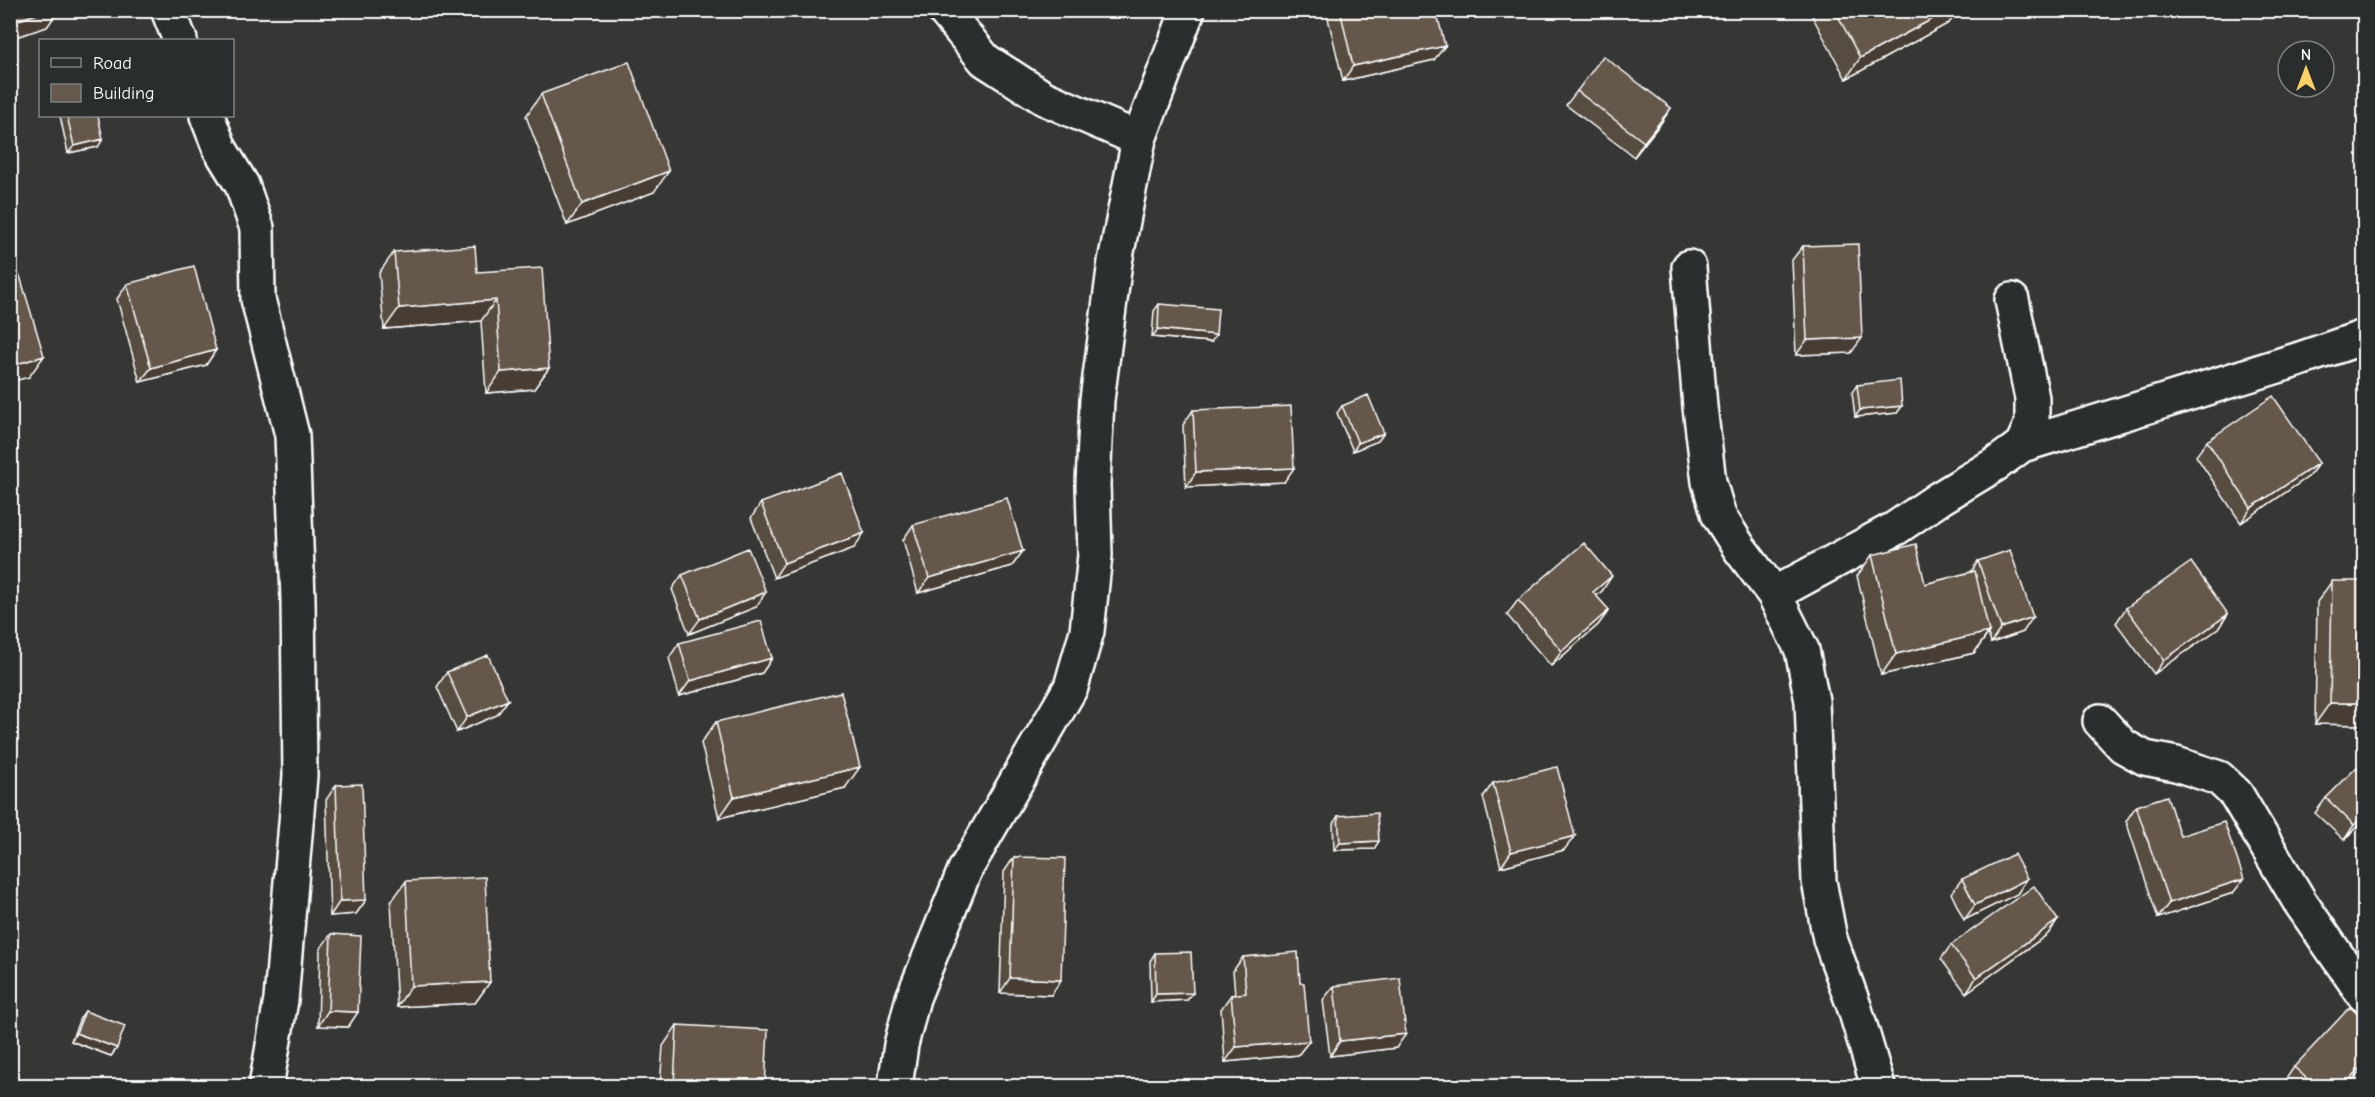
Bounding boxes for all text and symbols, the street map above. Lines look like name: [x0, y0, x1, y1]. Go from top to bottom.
legend: [39, 39, 234, 117]
north arrow: [2276, 39, 2336, 99]
text: N: [2301, 46, 2311, 64]
text: Road: [93, 53, 132, 74]
text: Building: [93, 83, 155, 104]

